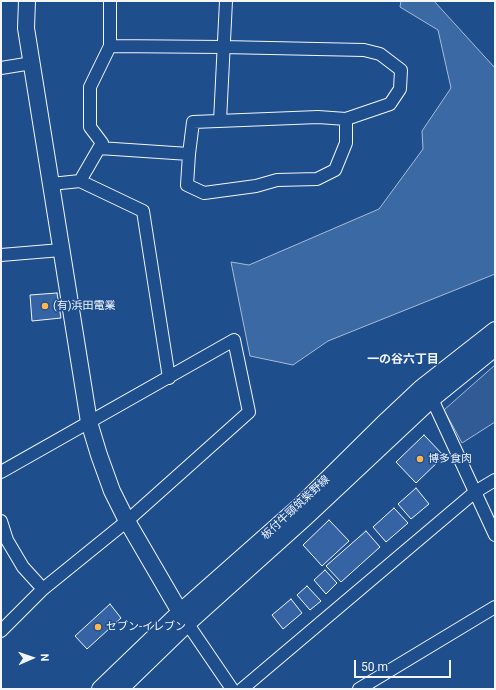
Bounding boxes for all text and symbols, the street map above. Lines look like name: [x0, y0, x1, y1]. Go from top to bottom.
place label: (有)浜田電業: [53, 299, 116, 313]
marker: (有)浜田電業: [40, 301, 50, 311]
district label: 一の谷六丁目: [367, 353, 439, 367]
place label: 博多食肉: [428, 452, 472, 466]
marker: 博多食肉: [415, 454, 425, 464]
street label: 板付牛頸筑紫野線: [259, 473, 333, 543]
place label: セブン-イレブン: [106, 620, 186, 634]
marker: セブン-イレブン: [93, 622, 103, 632]
north arrow: [12, 638, 52, 678]
scale bar: [356, 652, 453, 678]
text: N: [38, 653, 51, 662]
text: 50 m: [361, 660, 388, 674]

